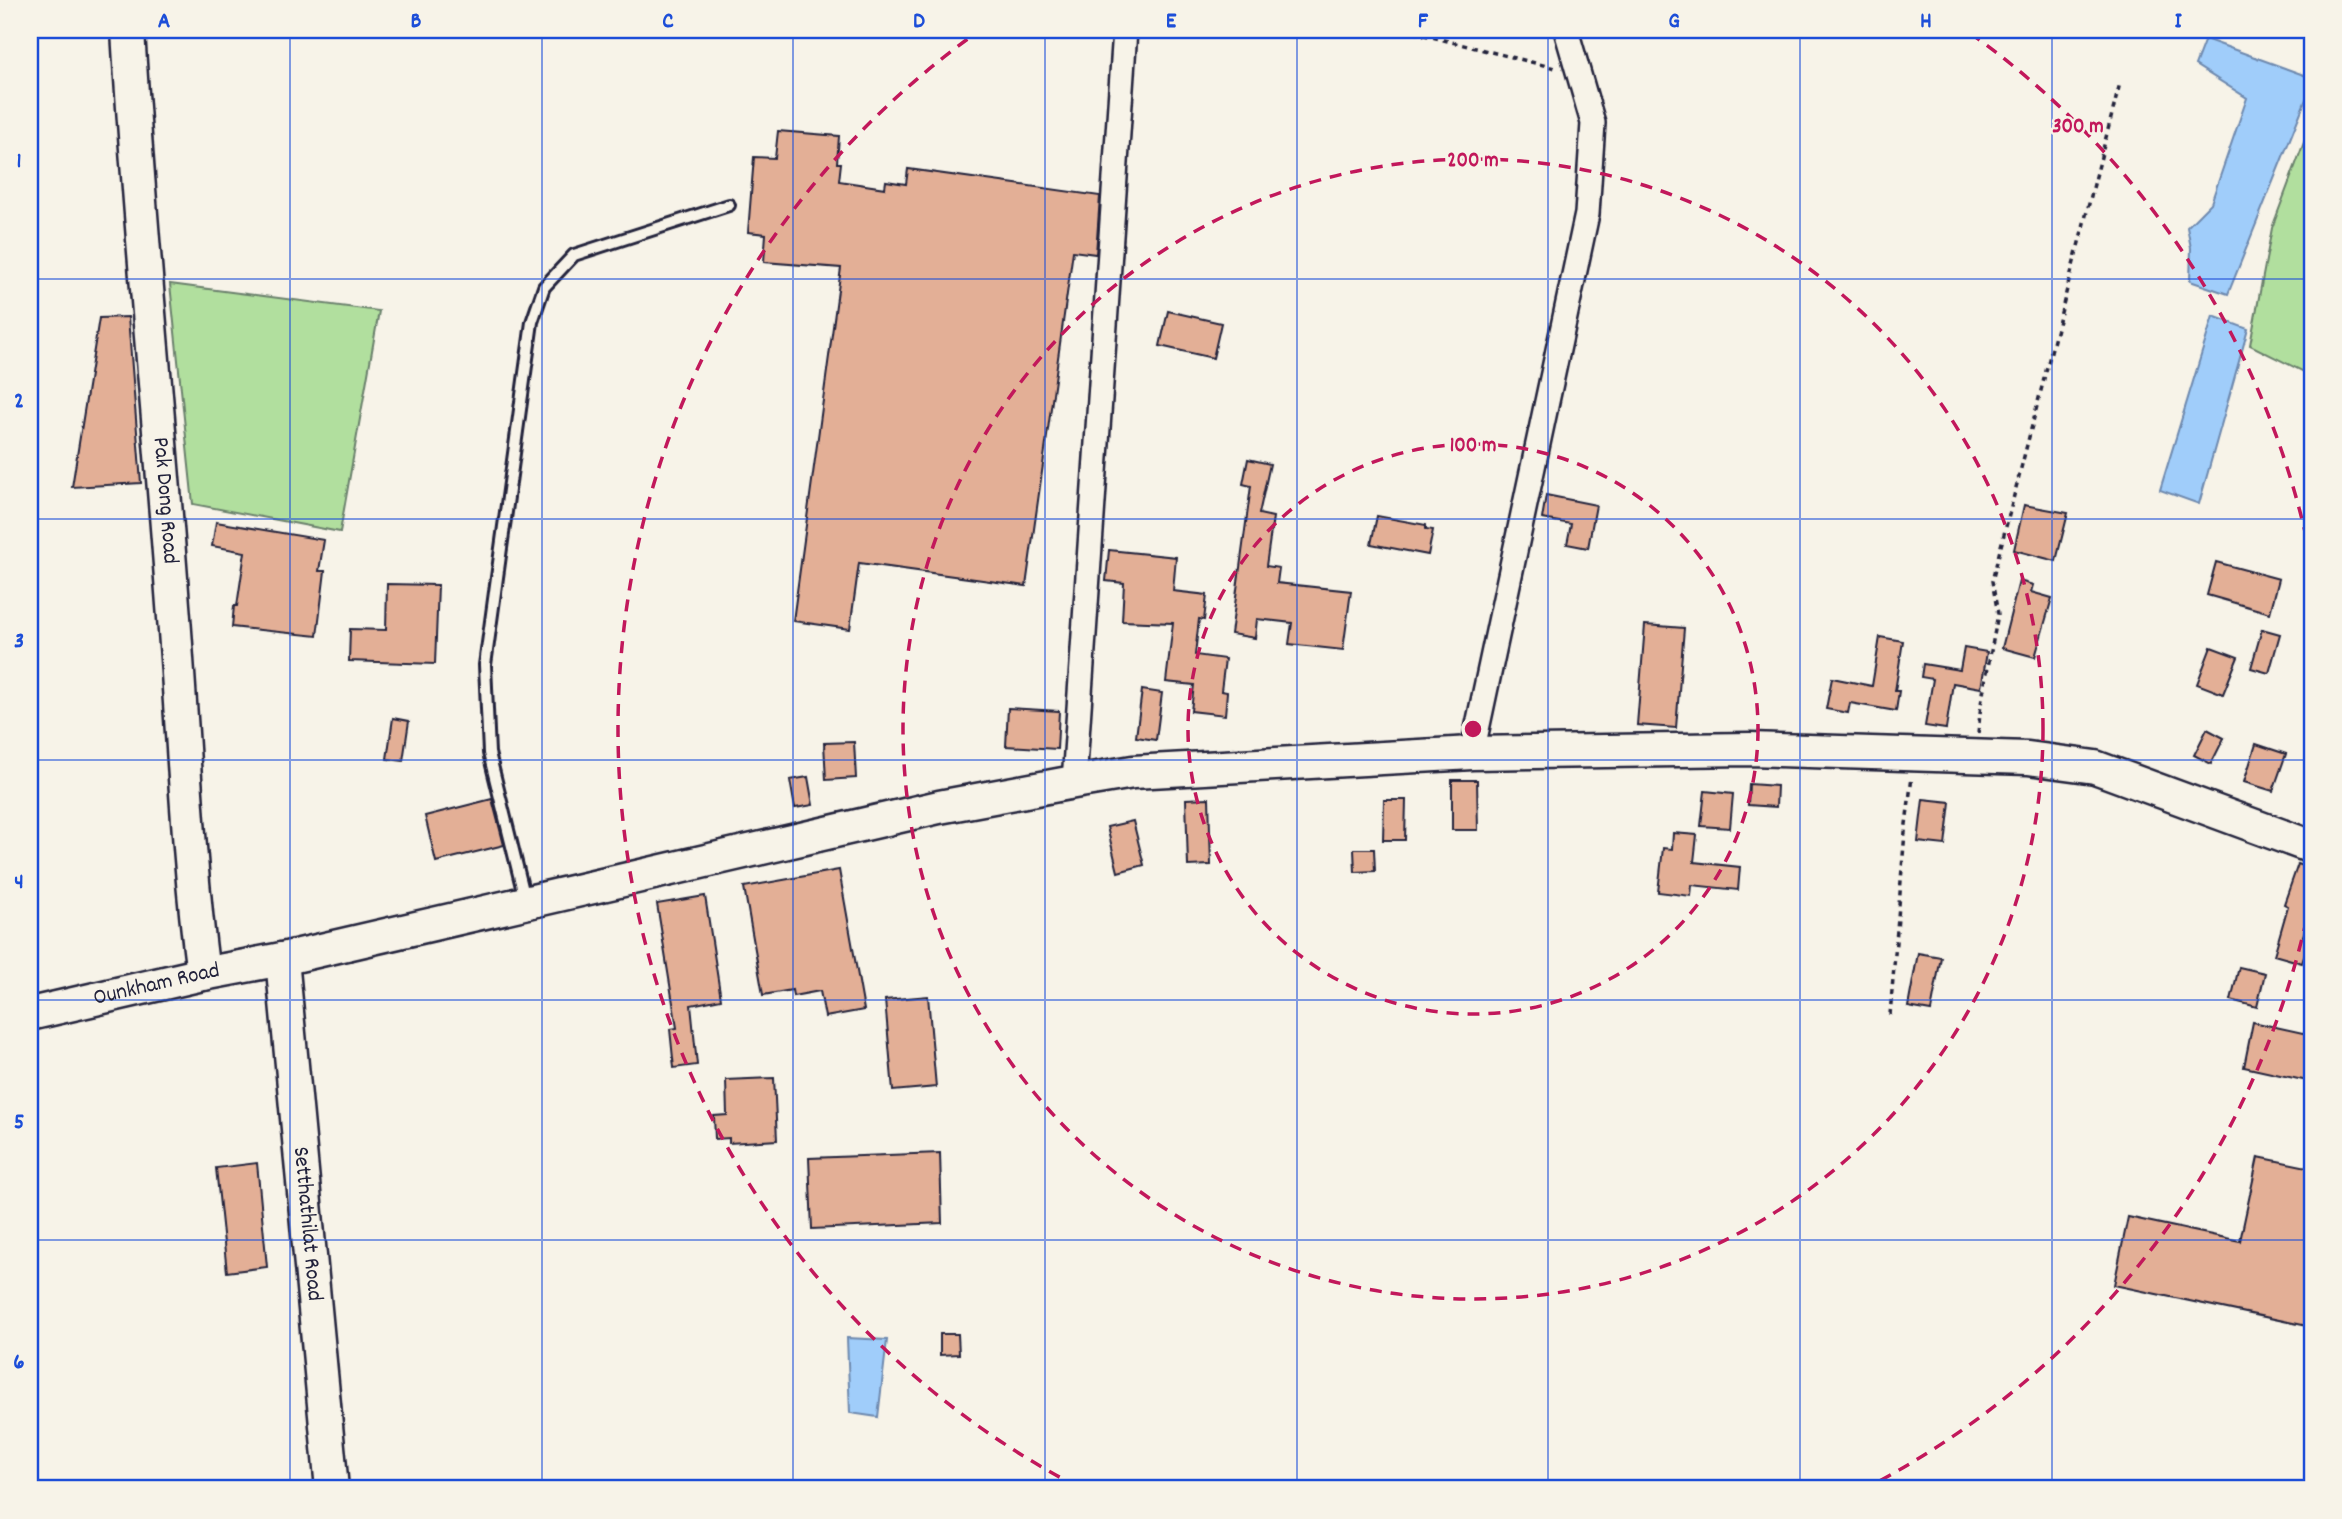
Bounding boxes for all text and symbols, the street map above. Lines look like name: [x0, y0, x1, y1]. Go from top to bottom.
text: A: [158, 6, 170, 39]
text: B: [411, 6, 422, 39]
text: C: [662, 6, 674, 39]
text: D: [913, 6, 925, 39]
text: E: [1166, 6, 1177, 39]
text: F: [1418, 6, 1429, 39]
text: G: [1668, 6, 1680, 39]
text: H: [1920, 6, 1932, 39]
text: I: [2174, 6, 2182, 39]
text: 300 m: [2052, 113, 2104, 143]
text: 1: [16, 146, 22, 179]
text: 200 m: [1447, 147, 1499, 177]
text: 2: [14, 386, 24, 419]
text: 100 m: [1450, 432, 1496, 462]
street label: Pak Dong Road: [143, 436, 186, 565]
text: 3: [14, 626, 24, 659]
centre of rings: [1461, 717, 1485, 741]
text: 4: [14, 867, 24, 900]
street label: Ounkham Road: [90, 955, 223, 1015]
text: 5: [14, 1107, 24, 1140]
street label: Setthathilat Road: [283, 1145, 331, 1303]
text: 6: [13, 1347, 25, 1380]

